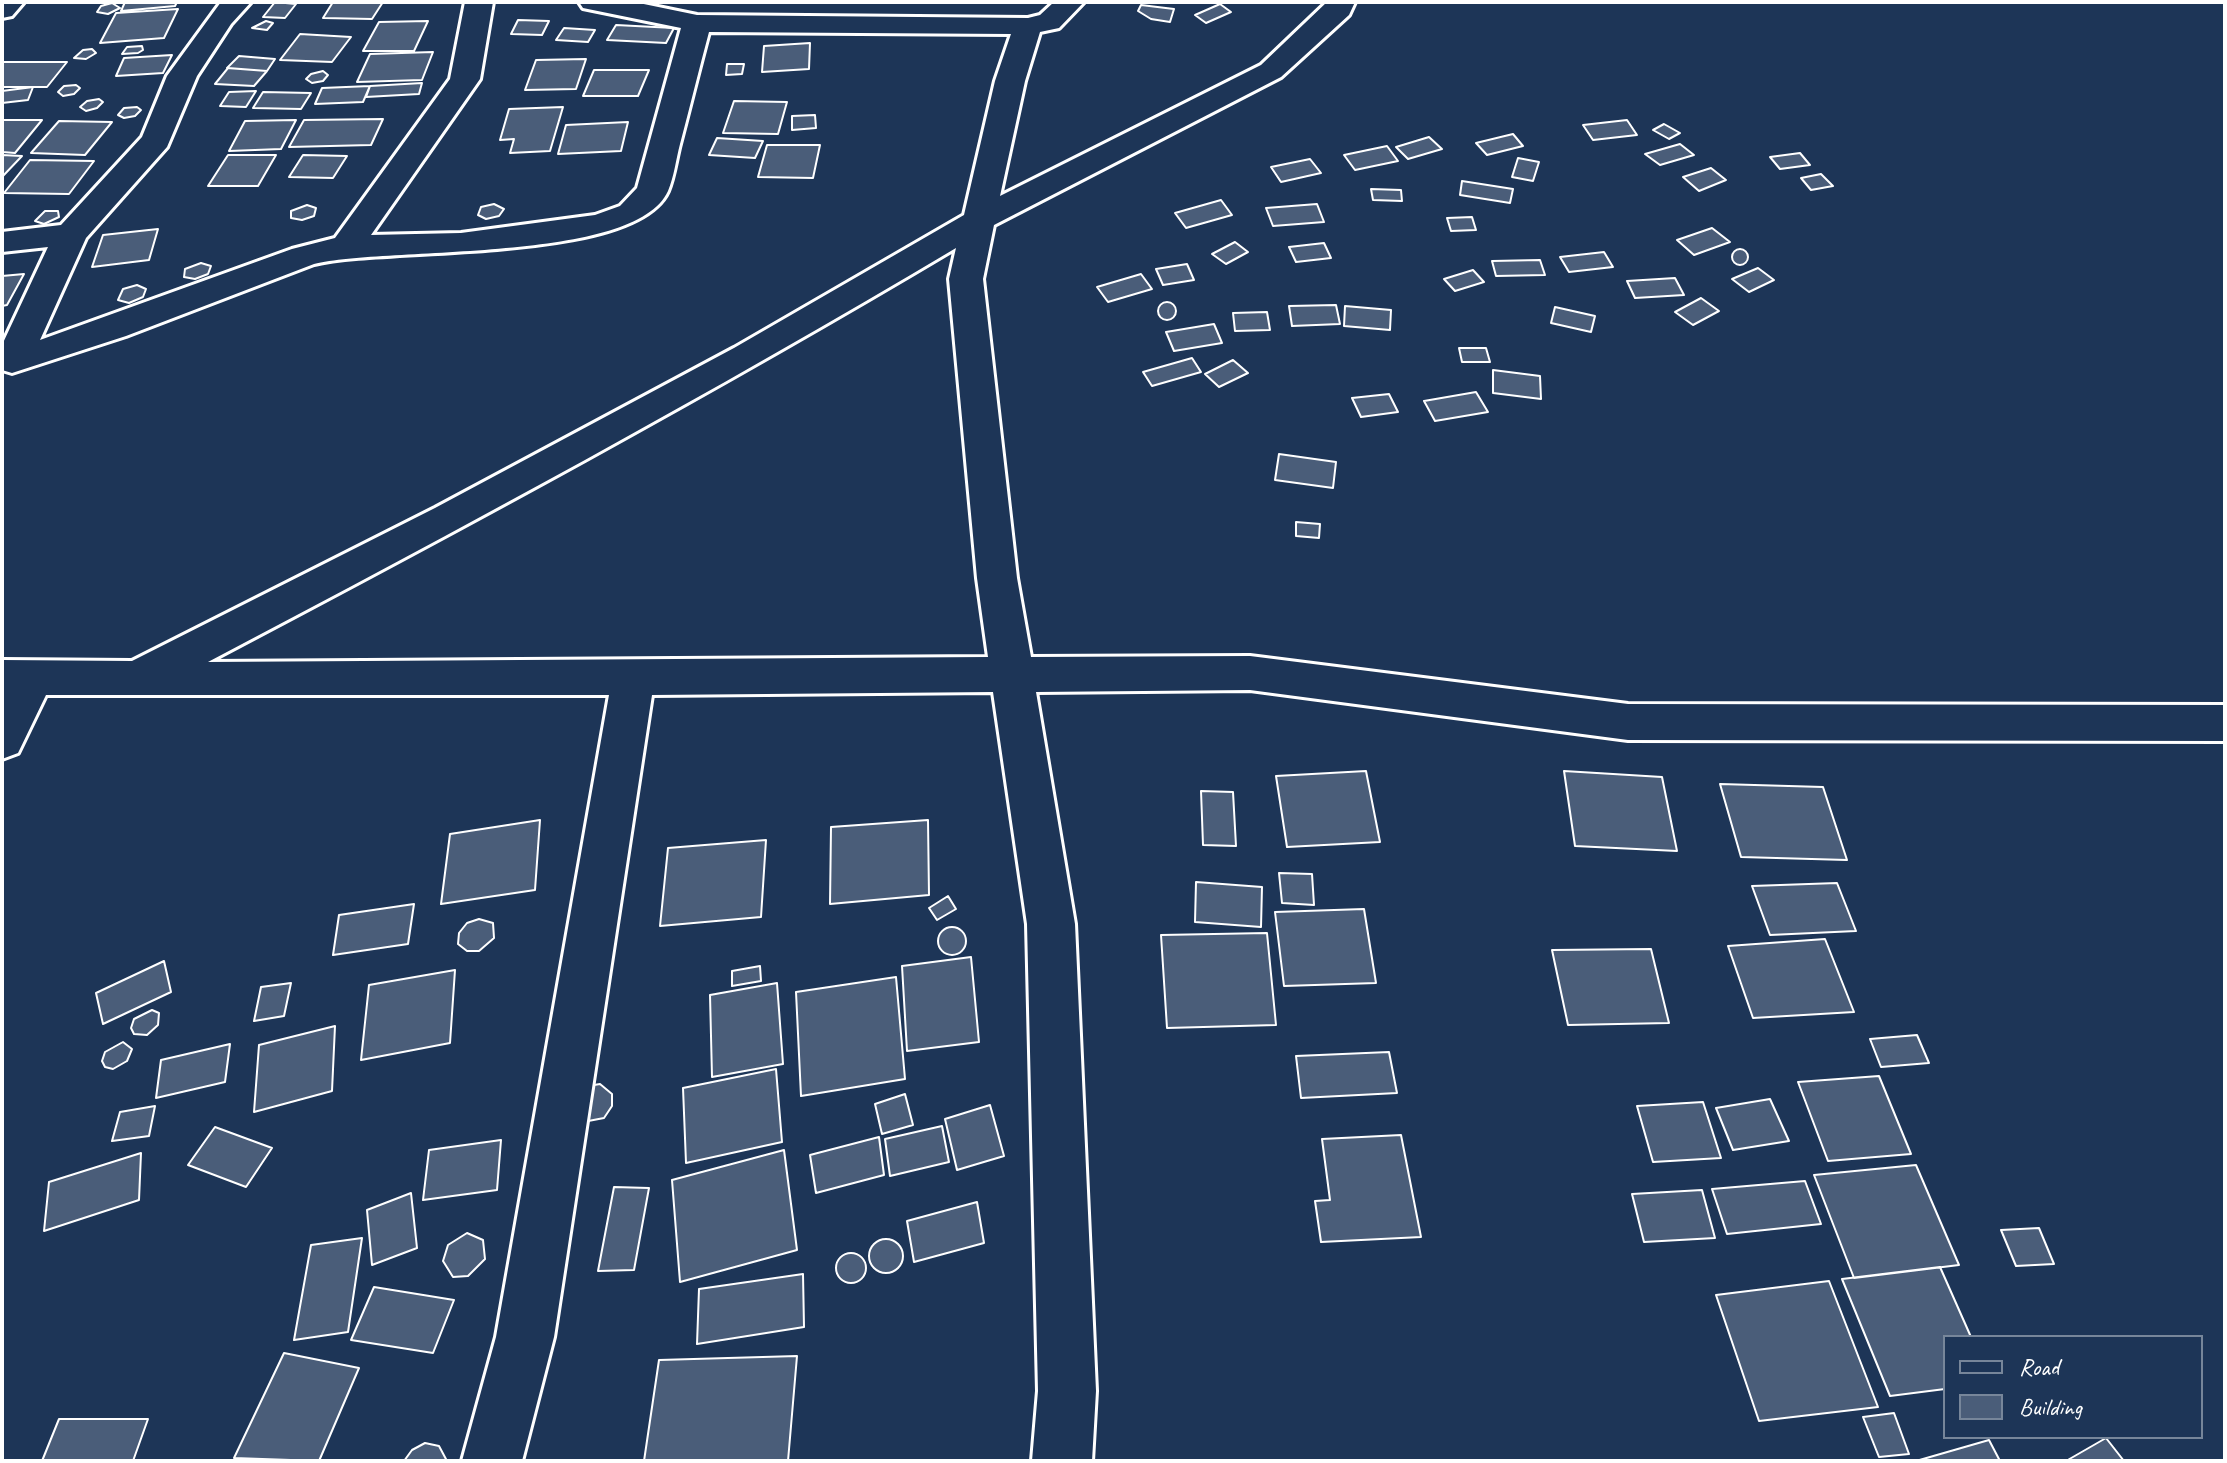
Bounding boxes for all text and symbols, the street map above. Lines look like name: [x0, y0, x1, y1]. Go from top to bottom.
legend: [1943, 1335, 2203, 1439]
text: Road: [2019, 1352, 2059, 1382]
text: Building: [2019, 1392, 2082, 1422]

